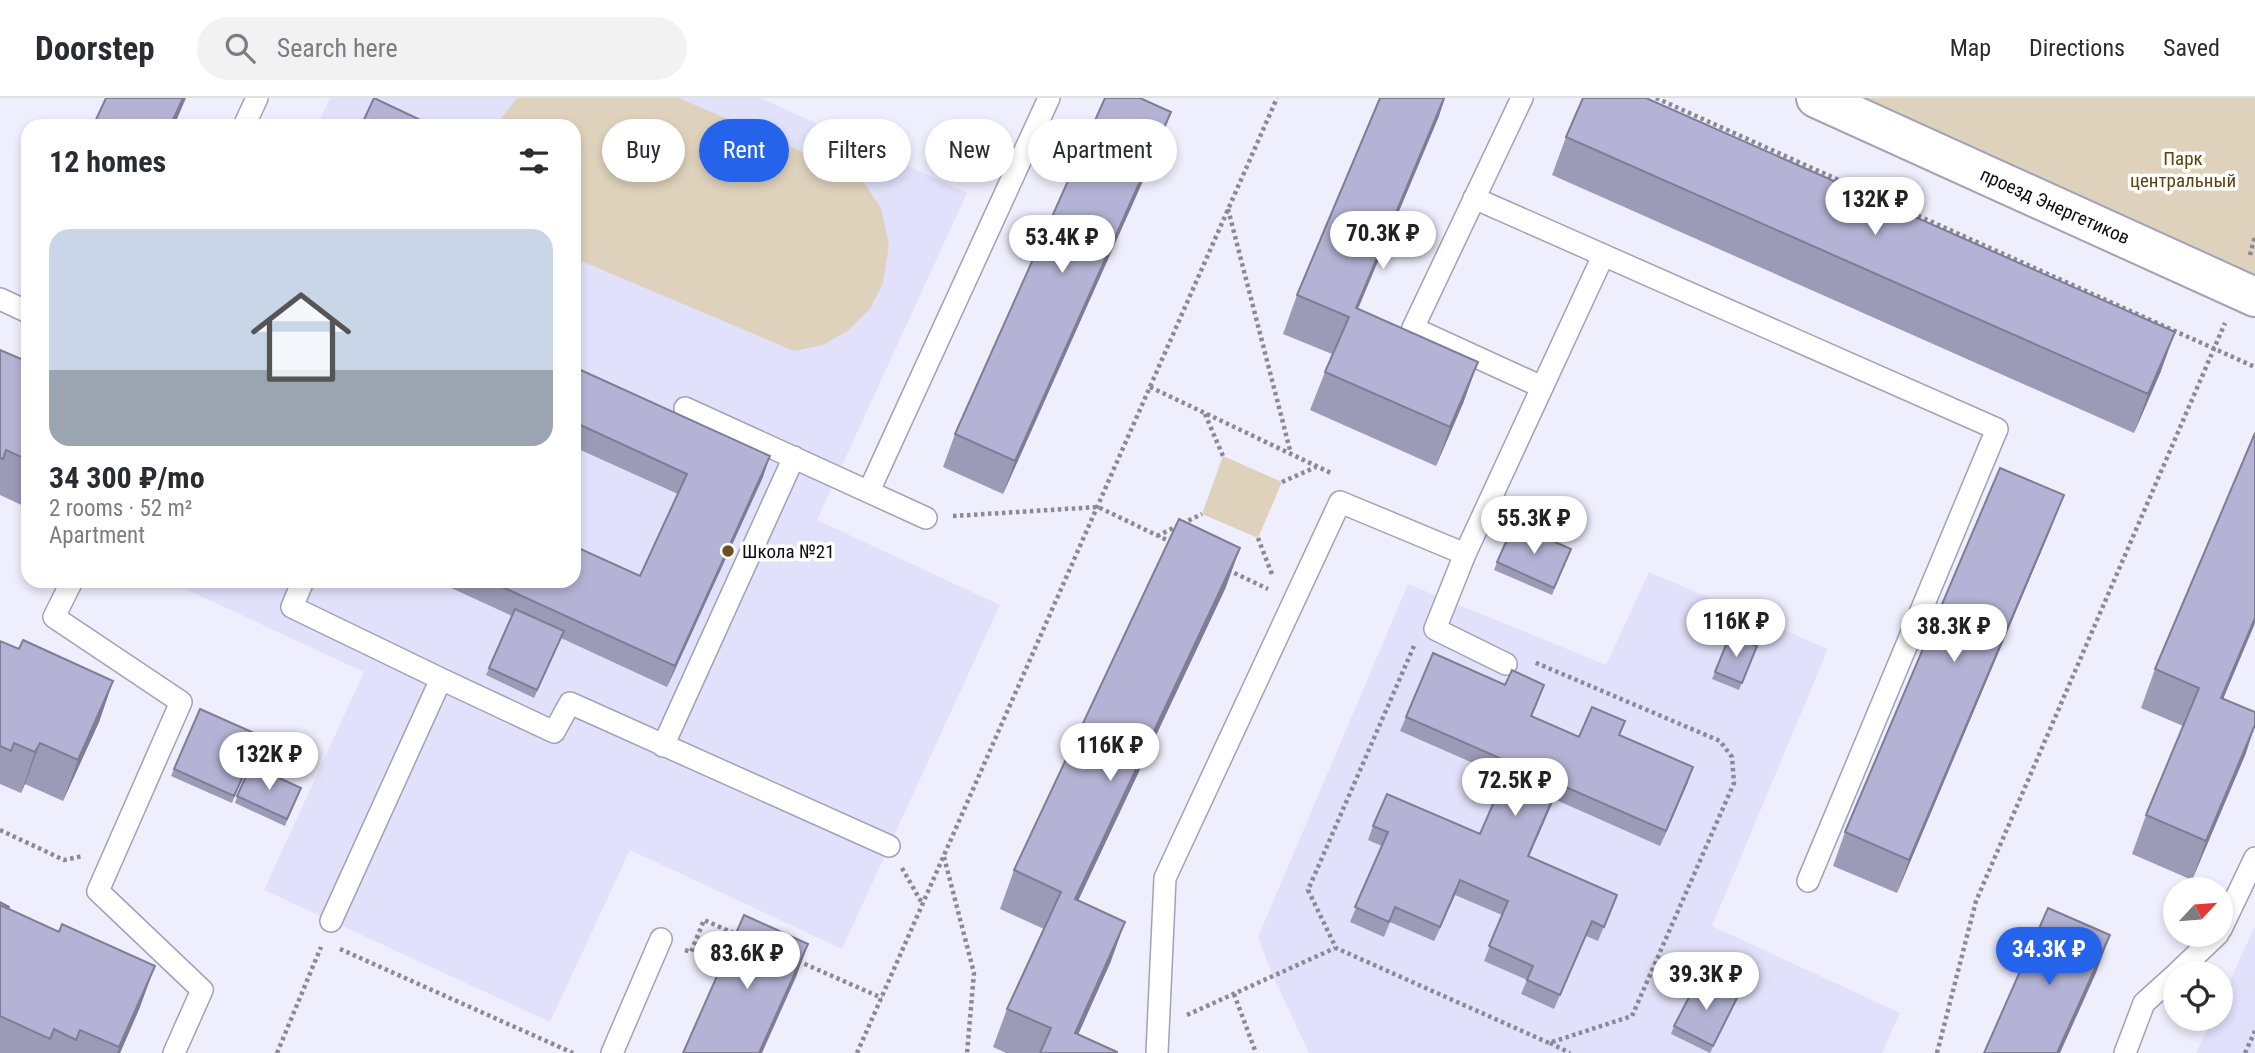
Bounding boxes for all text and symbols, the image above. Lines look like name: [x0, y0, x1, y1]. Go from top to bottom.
search box: [197, 17, 687, 80]
text: Doorstep: [35, 29, 155, 68]
icon: search: [221, 29, 259, 67]
text: Search here: [277, 33, 398, 63]
text: Map: [1950, 34, 1991, 62]
text: Directions: [2029, 34, 2125, 62]
text: Saved: [2163, 34, 2220, 62]
chip: Buy: [602, 119, 685, 182]
chip: Rent: [699, 119, 789, 182]
chip: Filters: [803, 119, 911, 182]
chip: New: [925, 119, 1014, 182]
chip: Apartment: [1028, 119, 1177, 182]
icon: filters: [515, 142, 553, 180]
text: 12 homes: [49, 144, 166, 179]
park label: Парк центральный: [2130, 147, 2236, 192]
street label: проезд Энергетиков: [1977, 163, 2133, 249]
pin: 132K ₽: [1818, 178, 1932, 237]
text: 132K ₽: [1841, 186, 1909, 213]
pin: 70.3K ₽: [1318, 212, 1448, 271]
pin: 53.4K ₽: [997, 216, 1127, 275]
text: 70.3K ₽: [1346, 220, 1420, 247]
text: 53.4K ₽: [1025, 224, 1099, 251]
icon: home: [238, 274, 364, 400]
text: 34 300 ₽/mo: [49, 460, 205, 495]
text: 2 rooms · 52 m²: [49, 495, 192, 522]
pin: 55.3K ₽: [1469, 496, 1599, 556]
text: 55.3K ₽: [1497, 505, 1571, 532]
text: Apartment: [49, 522, 145, 549]
place label: Школа №21: [742, 540, 835, 563]
marker: Школа №21: [720, 543, 736, 559]
pin: 116K ₽: [1679, 600, 1793, 659]
pin: 38.3K ₽: [1889, 604, 2019, 664]
text: 116K ₽: [1702, 608, 1770, 635]
text: 38.3K ₽: [1917, 613, 1991, 640]
pin: 116K ₽: [1053, 724, 1167, 783]
pin: 132K ₽: [212, 732, 326, 792]
text: 116K ₽: [1076, 732, 1144, 759]
text: 132K ₽: [235, 741, 303, 768]
pin: 72.5K ₽: [1450, 758, 1580, 818]
text: 72.5K ₽: [1478, 767, 1552, 794]
north arrow: [2163, 877, 2233, 947]
map controls: [2163, 877, 2233, 1031]
pin: 34.3K ₽: [1984, 928, 2114, 987]
pin: 83.6K ₽: [682, 932, 812, 991]
text: 34.3K ₽: [2012, 936, 2086, 963]
text: 83.6K ₽: [710, 940, 784, 967]
pin: 39.3K ₽: [1641, 953, 1771, 1012]
text: 39.3K ₽: [1669, 961, 1743, 988]
button: locate: [2163, 961, 2233, 1031]

